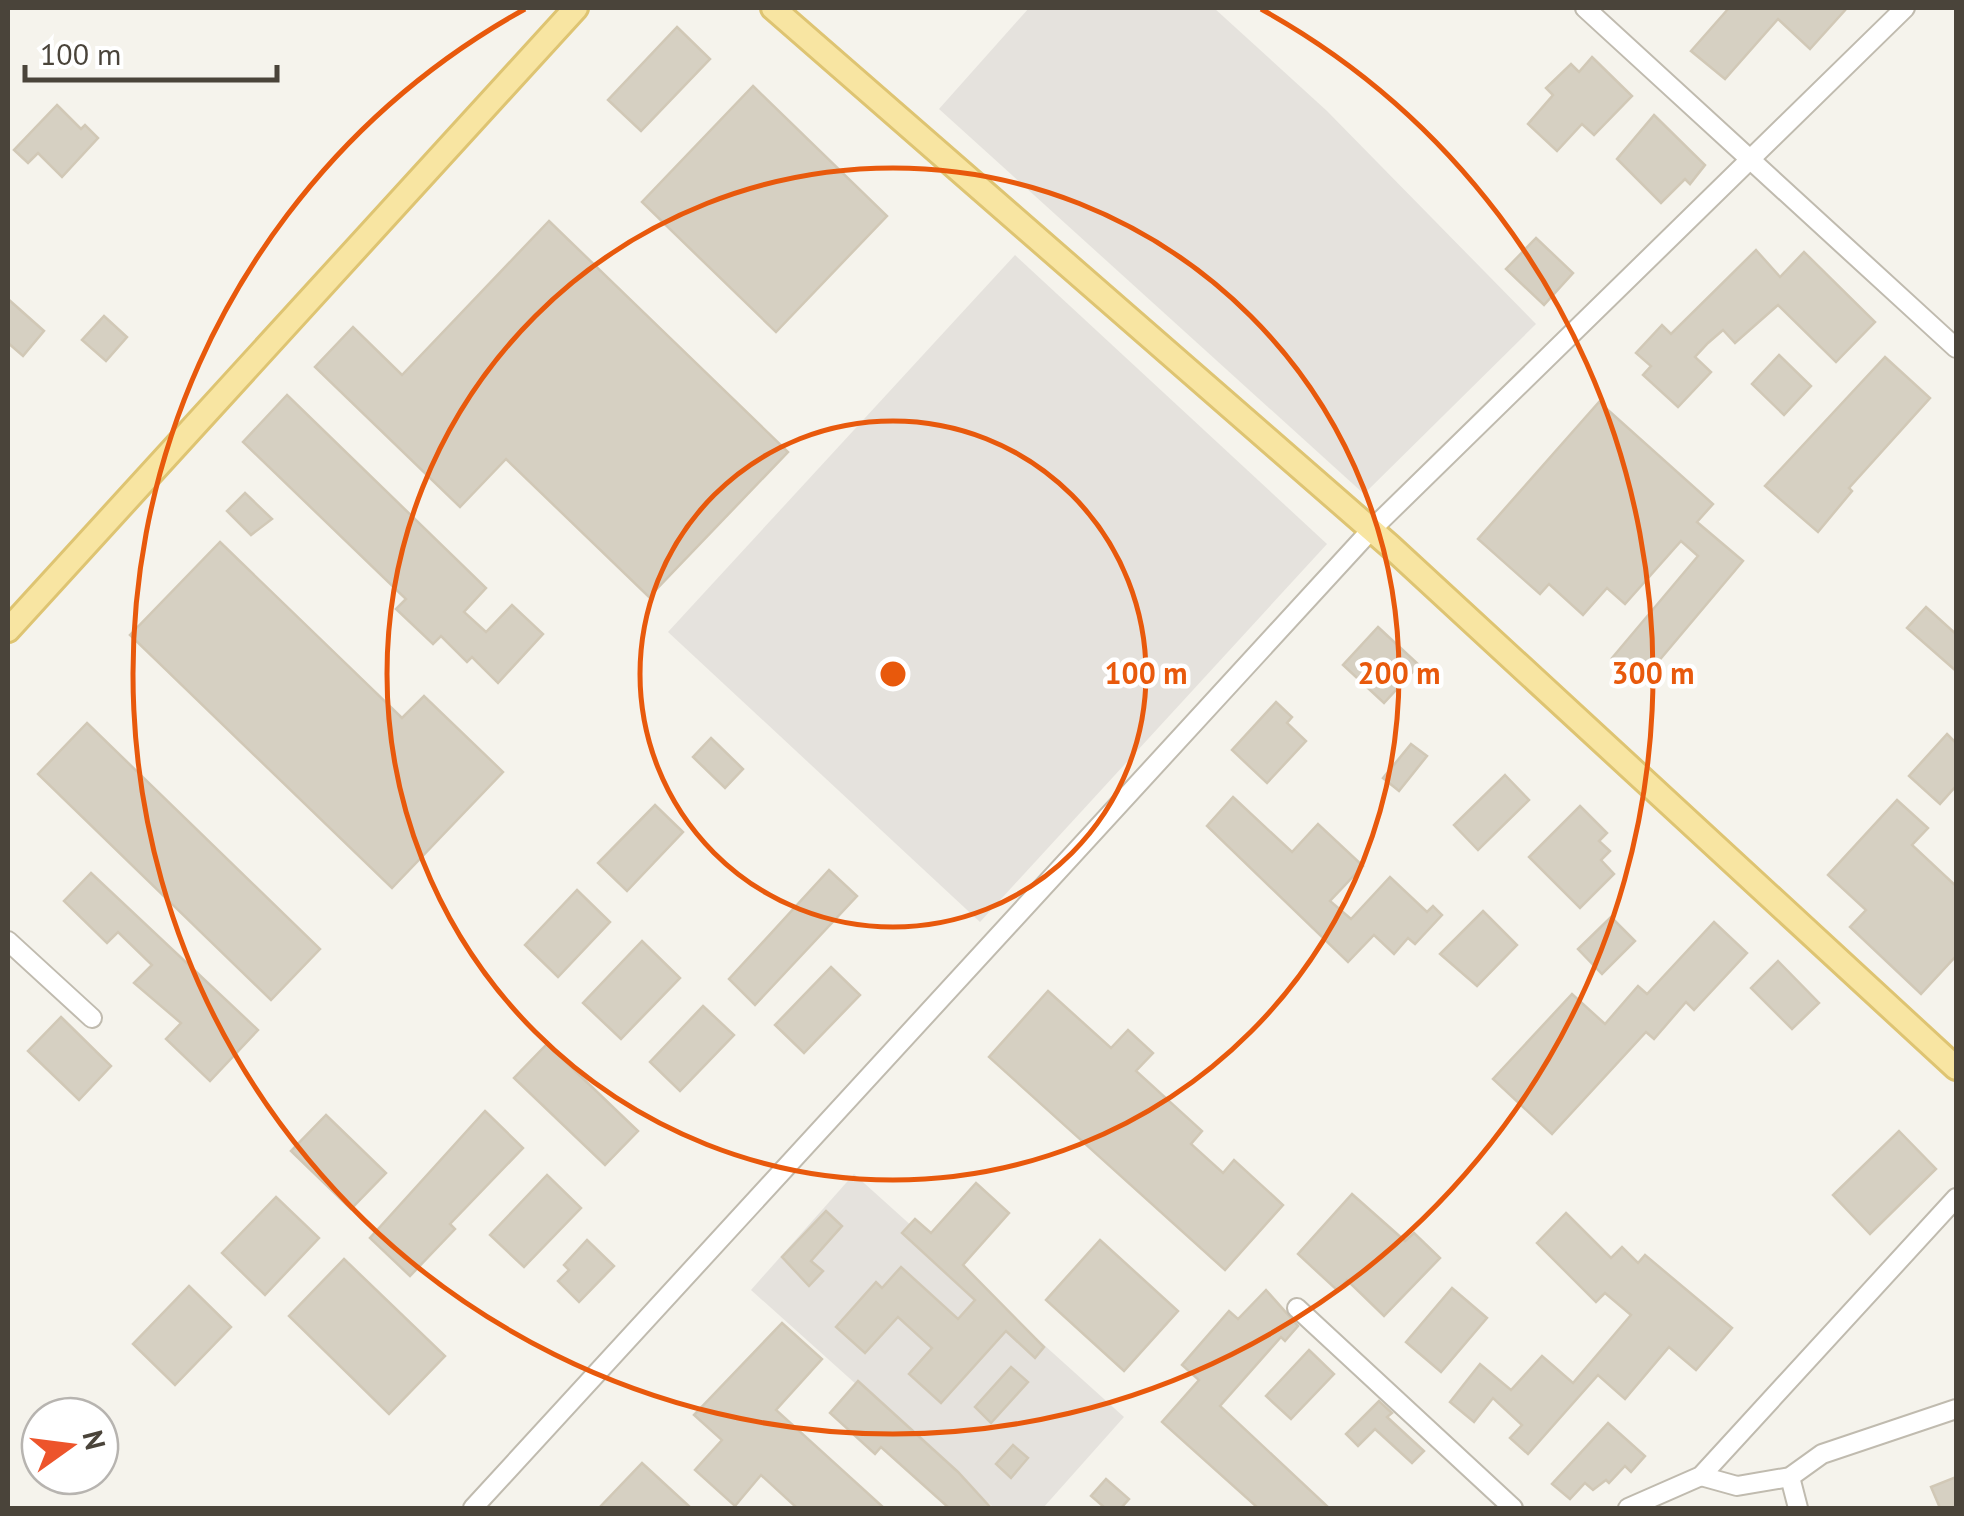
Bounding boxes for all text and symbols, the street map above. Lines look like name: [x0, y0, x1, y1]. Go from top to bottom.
scale bar: [25, 20, 278, 82]
text: 100 m: [40, 34, 121, 73]
text: 100 m: [1105, 653, 1187, 692]
text: 200 m: [1358, 653, 1440, 692]
text: 300 m: [1612, 653, 1694, 692]
centre of rings: [875, 656, 911, 692]
north arrow: [20, 1396, 120, 1496]
text: N: [75, 1426, 115, 1453]

